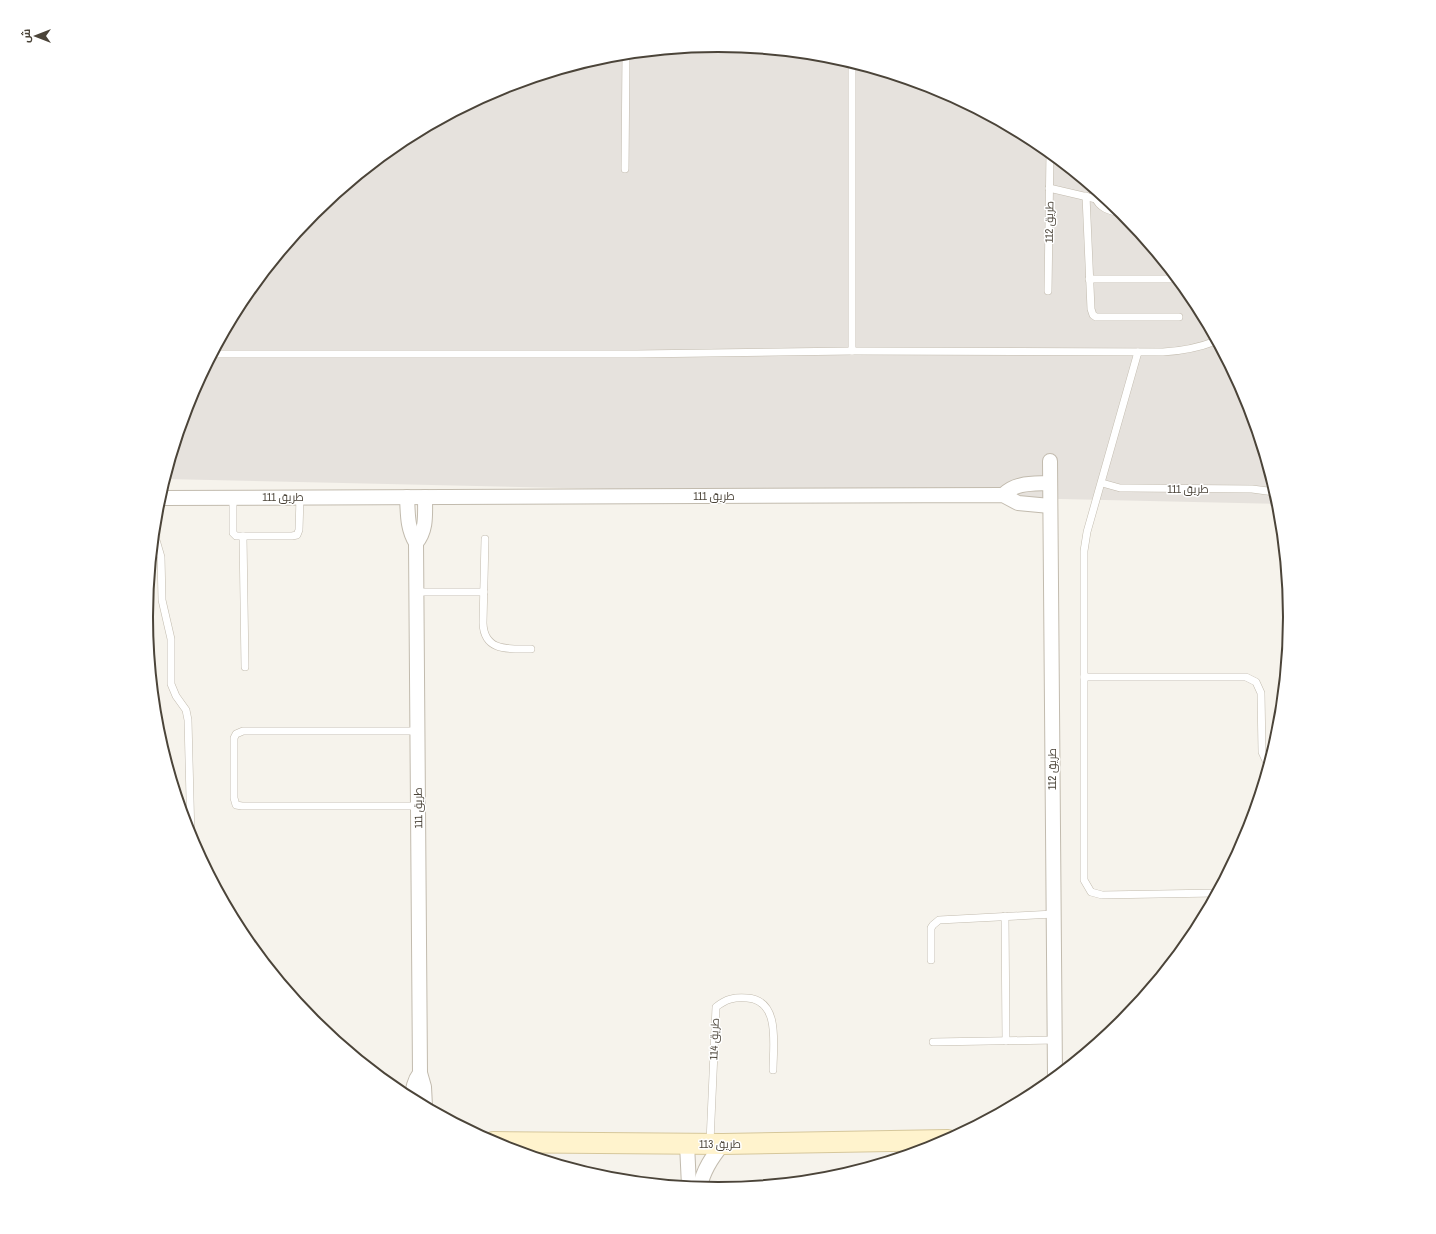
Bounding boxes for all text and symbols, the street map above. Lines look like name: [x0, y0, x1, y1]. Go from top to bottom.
north arrow: [16, 16, 56, 56]
text: ش: [19, 29, 33, 43]
street label: طريق 112: [1042, 201, 1056, 243]
street label: طريق 111: [1167, 482, 1209, 496]
street label: طريق 111: [693, 489, 735, 503]
street label: طريق 111: [262, 490, 304, 504]
street label: طريق 112: [1045, 748, 1059, 790]
street label: طريق 111: [411, 787, 425, 829]
street label: طريق 114: [706, 1018, 722, 1060]
street label: طريق 113: [699, 1137, 741, 1151]

